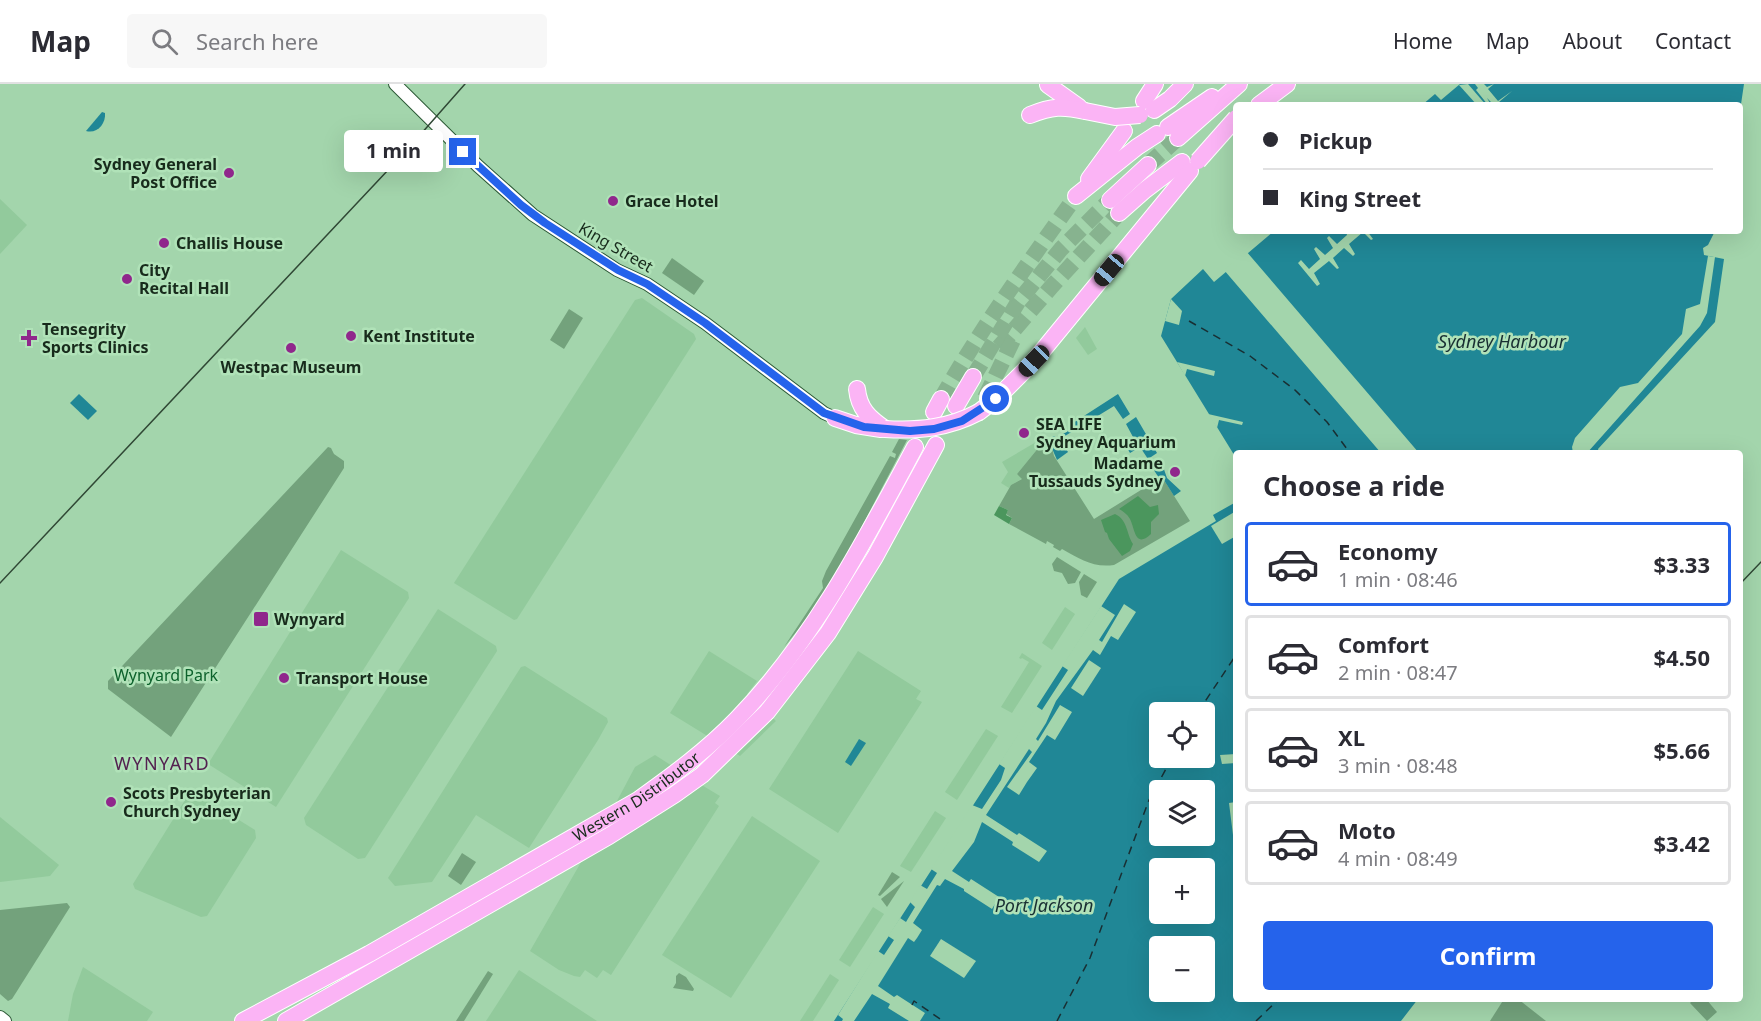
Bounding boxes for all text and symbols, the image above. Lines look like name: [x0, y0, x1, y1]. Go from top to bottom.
search box: [127, 14, 547, 68]
text: Map: [30, 22, 91, 60]
icon: search: [148, 25, 181, 58]
text: Search here: [196, 26, 318, 56]
text: Home: [1393, 27, 1453, 55]
text: Map: [1486, 27, 1529, 55]
text: About: [1562, 27, 1622, 55]
text: Contact: [1655, 27, 1731, 55]
text: Pickup: [1299, 125, 1372, 155]
callout: 1 min: [343, 131, 442, 173]
text: 1 min: [366, 137, 421, 164]
route end: [449, 138, 476, 165]
place label: Sydney General Post Office: [94, 153, 217, 193]
marker: Sydney General Post Office: [222, 166, 236, 180]
text: King Street: [1299, 183, 1421, 213]
place label: Grace Hotel: [625, 190, 718, 212]
marker: Grace Hotel: [606, 194, 620, 208]
street label: King Street: [575, 217, 657, 277]
place label: Challis House: [176, 232, 283, 254]
marker: Challis House: [157, 236, 171, 250]
car: [1091, 250, 1127, 290]
place label: City Recital Hall: [139, 259, 229, 299]
marker: City Recital Hall: [120, 272, 134, 286]
place label: Tensegrity Sports Clinics: [42, 318, 149, 358]
place label: Kent Institute: [363, 325, 475, 347]
marker: Tensegrity Sports Clinics: [20, 329, 38, 347]
marker: Kent Institute: [344, 329, 358, 343]
water label: Sydney Harbour: [1438, 329, 1567, 353]
marker: Westpac Museum: [284, 341, 298, 355]
car: [1015, 342, 1053, 380]
place label: Westpac Museum: [221, 356, 361, 378]
route start: [982, 385, 1009, 412]
place label: SEA LIFE Sydney Aquarium: [1036, 413, 1176, 453]
marker: SEA LIFE Sydney Aquarium: [1017, 426, 1031, 440]
place label: Madame Tussauds Sydney: [1029, 452, 1164, 492]
marker: Madame Tussauds Sydney: [1168, 465, 1182, 479]
text: Choose a ride: [1263, 467, 1445, 504]
text: Economy: [1338, 536, 1437, 566]
icon: car: [1266, 537, 1320, 591]
text: $3.33: [1653, 549, 1710, 579]
text: 1 min · 08:46: [1338, 566, 1458, 593]
place label: Wynyard: [274, 608, 345, 630]
marker: Wynyard: [252, 610, 270, 628]
text: Comfort: [1338, 629, 1429, 659]
icon: car: [1266, 630, 1320, 684]
text: $4.50: [1653, 642, 1710, 672]
text: 2 min · 08:47: [1338, 659, 1458, 686]
park label: Wynyard Park: [114, 664, 219, 686]
place label: Transport House: [296, 667, 428, 689]
marker: Transport House: [277, 671, 291, 685]
map controls: [1149, 702, 1215, 1002]
button: locate: [1149, 702, 1215, 768]
text: XL: [1338, 722, 1365, 752]
icon: car: [1266, 723, 1320, 777]
text: $5.66: [1653, 735, 1710, 765]
street label: Western Distributor: [568, 746, 705, 846]
district label: WYNYARD: [114, 751, 210, 775]
text: 3 min · 08:48: [1338, 752, 1458, 779]
button: layers: [1149, 780, 1215, 846]
place label: Scots Presbyterian Church Sydney: [123, 782, 271, 822]
marker: Scots Presbyterian Church Sydney: [104, 795, 118, 809]
text: Moto: [1338, 815, 1396, 845]
icon: car: [1266, 816, 1320, 870]
text: $3.42: [1653, 828, 1710, 858]
text: 4 min · 08:49: [1338, 845, 1458, 872]
button: +: [1149, 858, 1215, 924]
water label: Port Jackson: [995, 893, 1093, 917]
button: Confirm: [1263, 921, 1713, 990]
button: −: [1149, 936, 1215, 1002]

